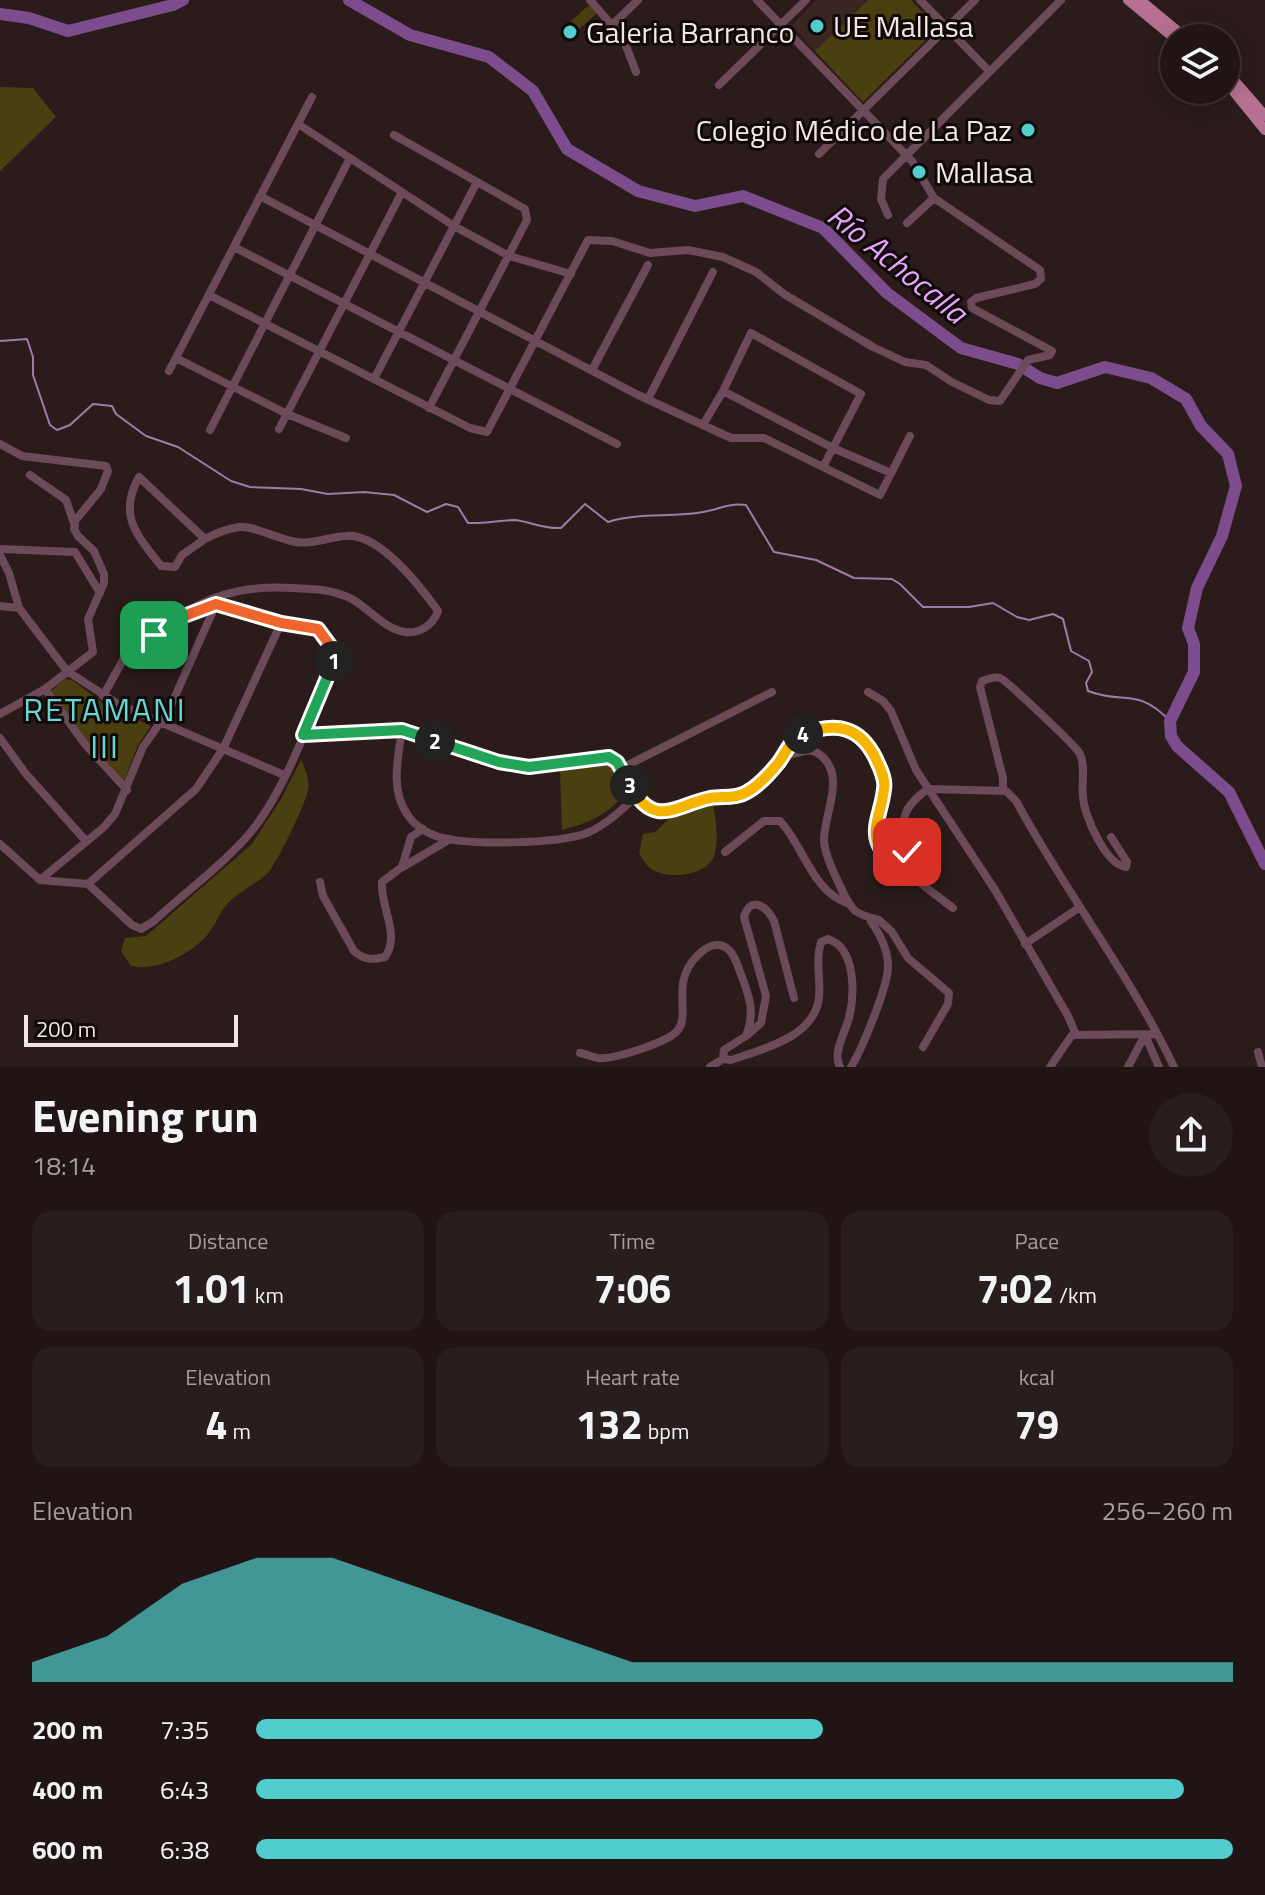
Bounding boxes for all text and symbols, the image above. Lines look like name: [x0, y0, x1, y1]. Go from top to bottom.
place label: UE Mallasa: [833, 3, 974, 49]
place label: Galeria Barranco: [586, 9, 794, 55]
marker: UE Mallasa: [808, 17, 826, 35]
marker: Galeria Barranco: [561, 23, 579, 41]
map controls: [1160, 24, 1240, 104]
button: layers: [1160, 24, 1240, 104]
place label: Colegio Médico de La Paz: [696, 107, 1012, 153]
marker: Colegio Médico de La Paz: [1019, 121, 1037, 139]
place label: Mallasa: [935, 149, 1033, 195]
marker: Mallasa: [910, 163, 928, 181]
water label: Río Achocalla: [818, 191, 980, 336]
pin: [120, 601, 188, 669]
icon: arrive: [132, 613, 176, 657]
pin: 1: [314, 641, 354, 681]
text: 1: [328, 644, 340, 678]
district label: RETAMANI III: [23, 685, 187, 770]
pin: 4: [783, 714, 823, 754]
text: 4: [797, 717, 809, 751]
pin: 2: [415, 721, 455, 761]
text: 2: [429, 724, 441, 758]
pin: 3: [610, 765, 650, 805]
text: 3: [624, 768, 636, 802]
pin: [873, 818, 941, 886]
icon: check: [885, 830, 929, 874]
scale bar: [24, 1011, 238, 1047]
text: 200 m: [36, 1012, 96, 1046]
text: Evening run: [32, 1082, 259, 1149]
button: share: [1149, 1093, 1233, 1177]
text: 18:14: [32, 1146, 96, 1185]
text: Distance: [188, 1224, 268, 1258]
text: Time: [610, 1224, 655, 1258]
text: Pace: [1015, 1224, 1059, 1258]
text: 1.01: [173, 1258, 250, 1319]
text: 7:06: [594, 1258, 671, 1319]
text: 7:02: [977, 1258, 1054, 1319]
text: km: [250, 1278, 284, 1312]
text: /km: [1054, 1278, 1097, 1312]
text: Elevation: [185, 1360, 271, 1394]
text: Heart rate: [585, 1360, 680, 1394]
text: kcal: [1019, 1360, 1055, 1394]
text: 4: [205, 1394, 228, 1455]
text: 132: [576, 1394, 643, 1455]
text: 79: [1014, 1394, 1059, 1455]
text: m: [228, 1414, 251, 1448]
text: bpm: [643, 1414, 689, 1448]
text: Elevation: [32, 1491, 133, 1530]
text: 256–260 m: [1102, 1491, 1233, 1530]
text: 200 m: [32, 1710, 103, 1749]
text: 7:35: [160, 1710, 209, 1749]
text: 400 m: [32, 1770, 103, 1809]
text: 6:43: [160, 1770, 209, 1809]
text: 600 m: [32, 1830, 103, 1869]
text: 6:38: [160, 1830, 209, 1869]

